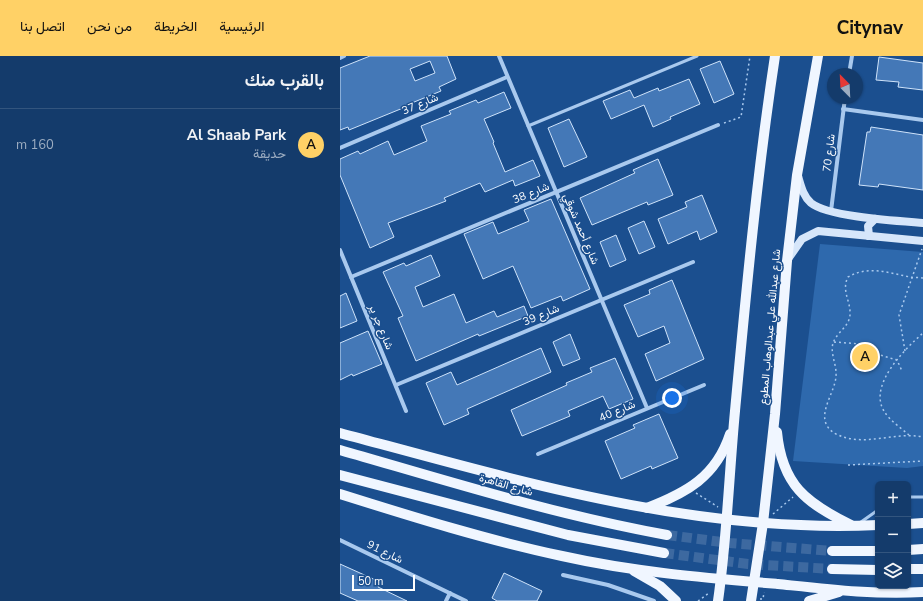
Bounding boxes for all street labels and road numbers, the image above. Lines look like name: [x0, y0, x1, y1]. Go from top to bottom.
street label: شارع 37: [400, 90, 441, 118]
street label: شارع 70: [819, 133, 839, 173]
street label: شارع 38: [511, 179, 552, 207]
street label: شارع أحمد شوقي: [557, 191, 603, 268]
street label: شارع عبدالله علي عبدالوهاب المطوع: [756, 248, 786, 406]
street label: شارع جر ير: [365, 301, 397, 352]
street label: شارع 39: [521, 301, 562, 329]
street label: شارع 40: [597, 397, 638, 425]
street label: شارع القاهرة: [477, 470, 535, 500]
street label: شارع 91: [365, 537, 406, 567]

